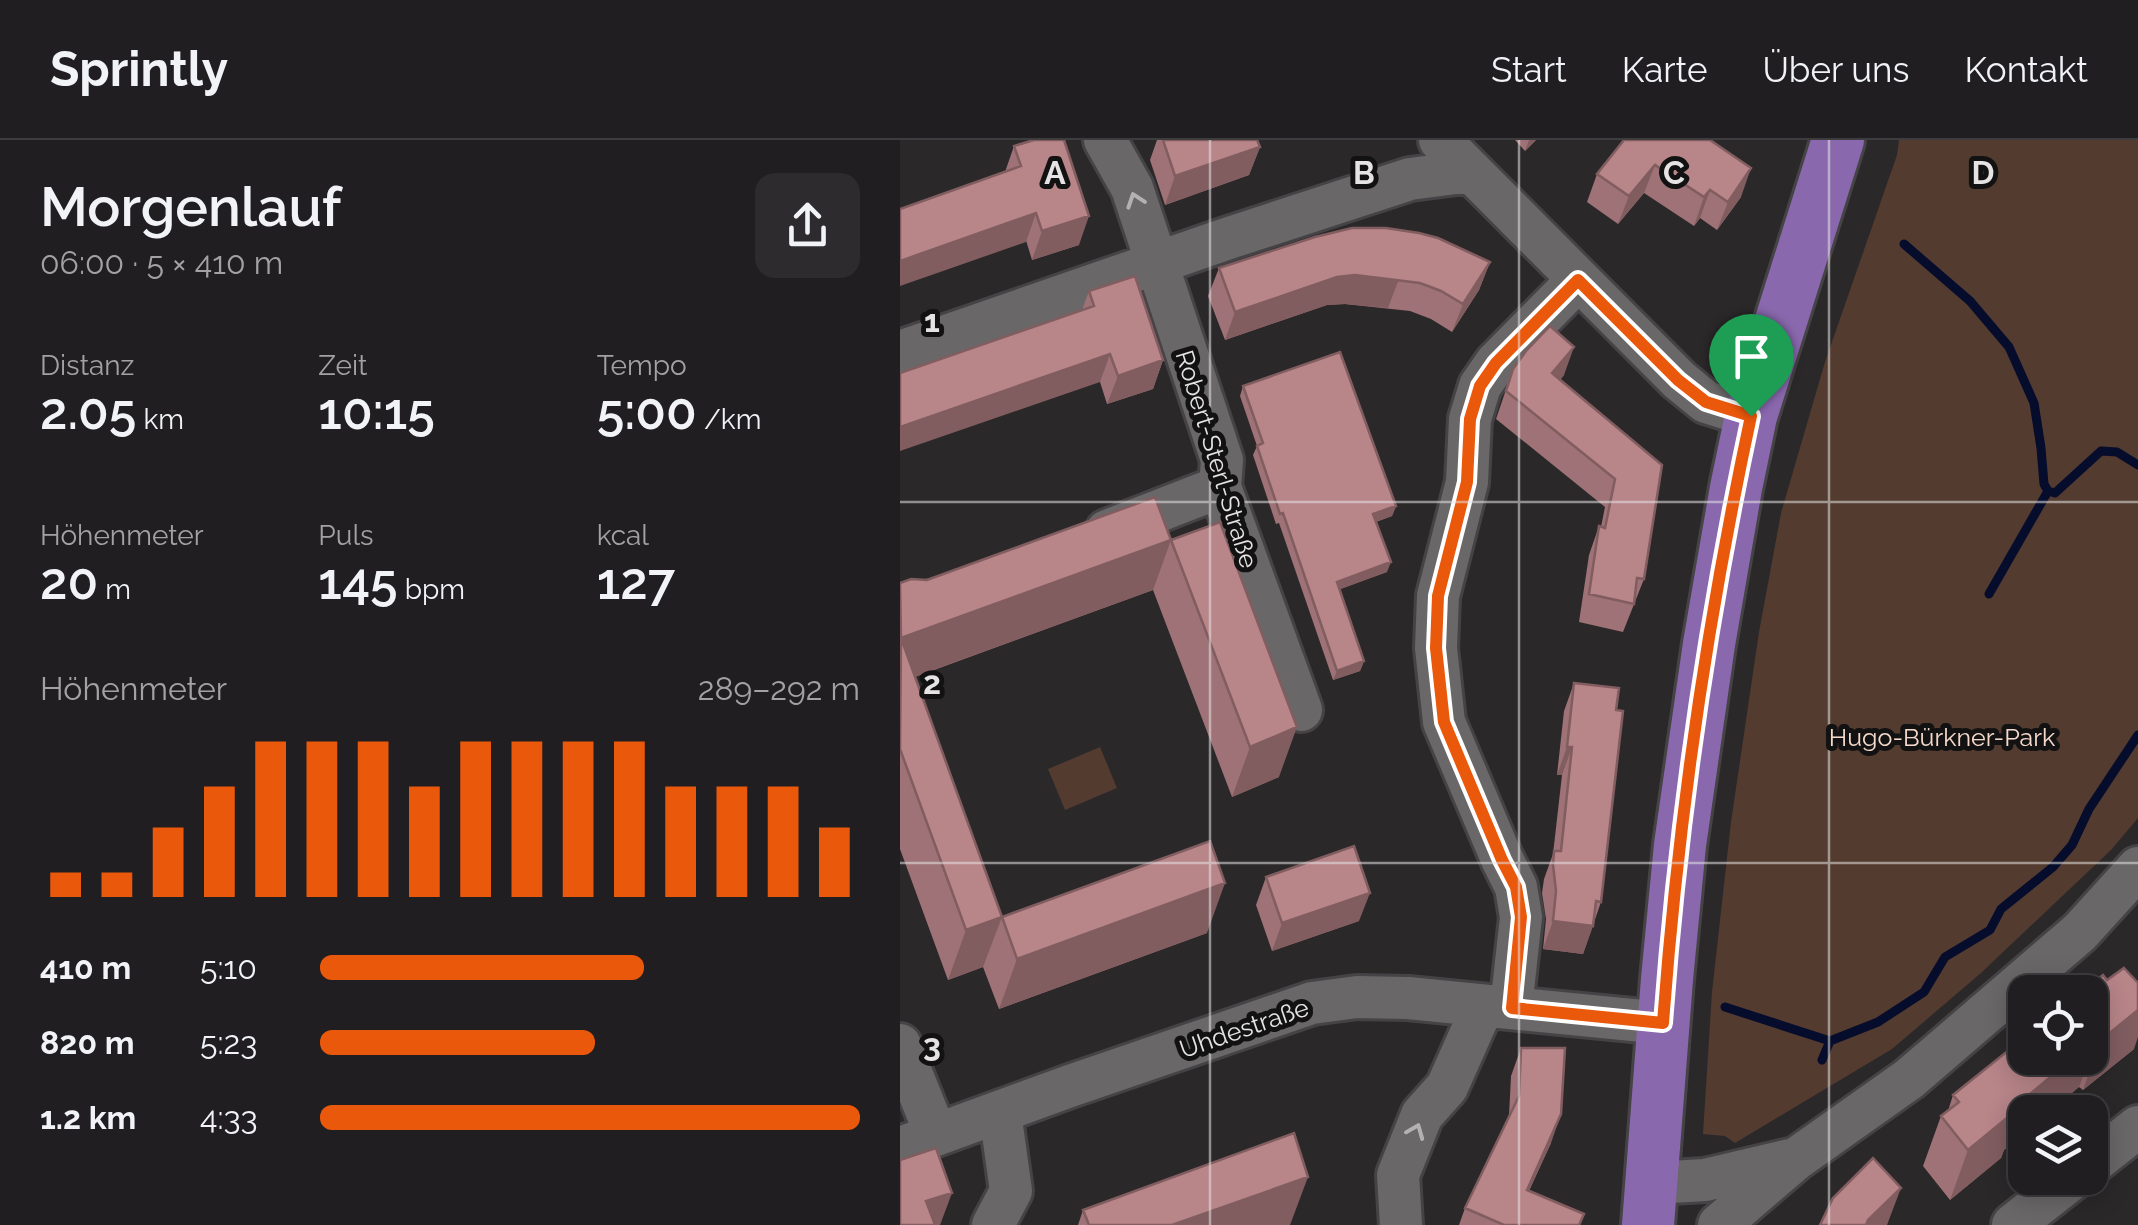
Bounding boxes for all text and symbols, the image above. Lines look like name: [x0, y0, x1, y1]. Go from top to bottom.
text: Sprintly: [50, 41, 228, 97]
text: Start: [1491, 49, 1567, 90]
text: Karte: [1622, 49, 1708, 90]
text: Über uns: [1763, 49, 1909, 90]
text: Kontakt: [1964, 49, 2088, 90]
text: A: [1044, 154, 1066, 191]
text: B: [1353, 154, 1375, 191]
text: C: [1663, 154, 1685, 191]
text: D: [1972, 154, 1994, 191]
button: share: [755, 173, 860, 278]
text: Morgenlauf: [40, 174, 341, 239]
one-way arrow: [1126, 193, 1147, 210]
text: 06:00 · 5 × 410 m: [40, 244, 283, 281]
text: 1: [924, 302, 940, 339]
pin: [1709, 314, 1794, 417]
icon: arrive: [1724, 329, 1779, 384]
street label: Robert-Sterl-Straße: [1170, 346, 1264, 572]
text: Distanz: [40, 349, 134, 382]
text: Zeit: [318, 349, 367, 382]
text: Tempo: [597, 349, 687, 382]
text: 2.05: [40, 382, 136, 441]
text: 10:15: [318, 382, 435, 441]
text: 5:00: [597, 382, 697, 441]
text: km: [136, 403, 184, 436]
text: /km: [697, 403, 761, 436]
text: Höhenmeter: [40, 519, 204, 552]
text: Puls: [318, 519, 374, 552]
text: kcal: [597, 519, 649, 552]
text: 20: [40, 552, 98, 611]
text: 145: [318, 552, 398, 611]
text: 127: [597, 552, 675, 611]
text: m: [98, 573, 131, 606]
text: bpm: [398, 573, 465, 606]
text: 2: [923, 664, 941, 701]
text: Höhenmeter: [40, 670, 227, 707]
text: 289–292 m: [698, 670, 860, 707]
park label: Hugo-Bürkner-Park: [1829, 722, 2056, 752]
text: 410 m: [40, 949, 131, 986]
text: 5:10: [200, 949, 257, 986]
map controls: [2008, 975, 2108, 1195]
button: locate: [2008, 975, 2108, 1075]
street label: Uhdestraße: [1175, 992, 1313, 1064]
text: 820 m: [40, 1024, 135, 1061]
text: 5:23: [200, 1024, 257, 1061]
text: 3: [923, 1026, 941, 1063]
button: layers: [2008, 1095, 2108, 1195]
text: 1.2 km: [40, 1099, 136, 1136]
text: 4:33: [200, 1099, 258, 1136]
one-way arrow: [1405, 1123, 1425, 1141]

